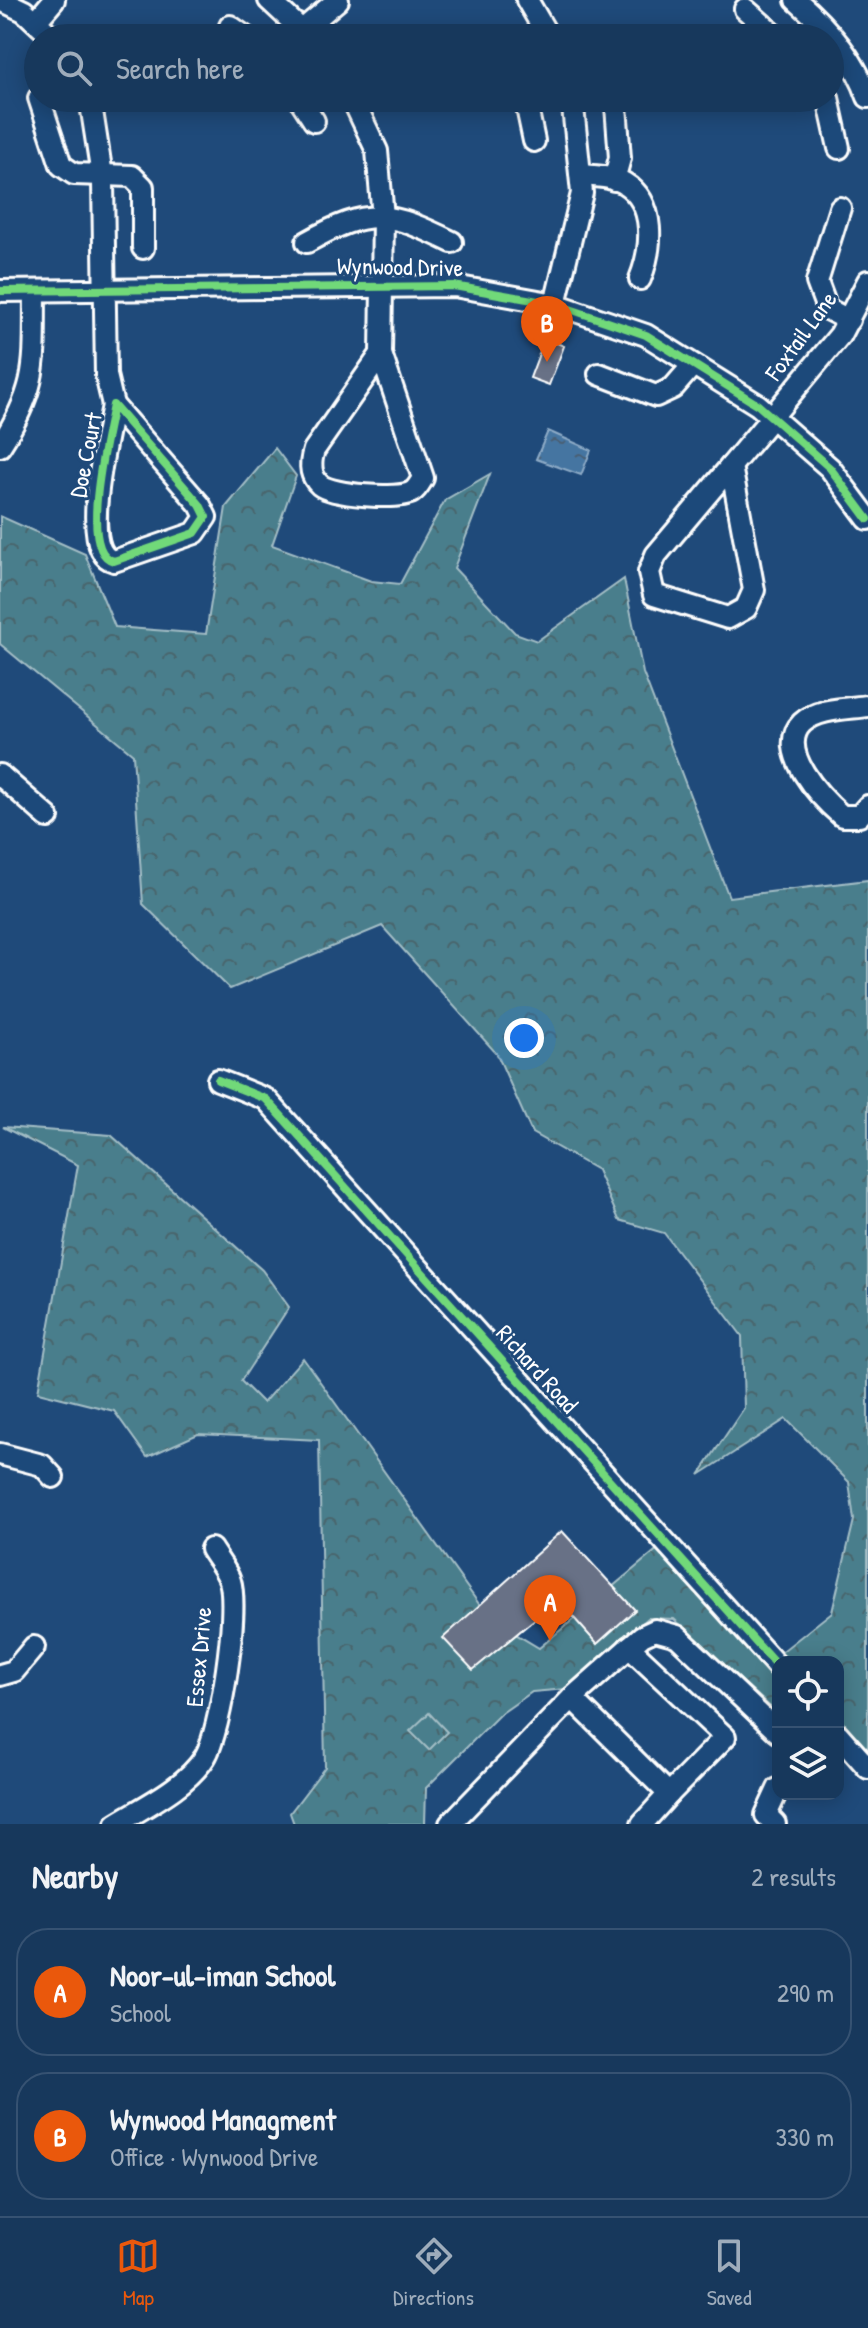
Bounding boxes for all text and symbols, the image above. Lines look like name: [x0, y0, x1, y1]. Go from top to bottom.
search box: [24, 24, 844, 112]
icon: search: [52, 46, 96, 90]
text: Search here: [116, 48, 244, 88]
street label: Wynwood Drive: [337, 249, 464, 283]
street label: Foxtail Lane: [756, 284, 844, 387]
pin: B: [521, 296, 573, 362]
street label: Doe Court: [61, 409, 109, 500]
your location: [504, 1018, 544, 1058]
street label: Richard Road: [490, 1317, 586, 1419]
pin: A: [524, 1575, 576, 1641]
street label: Essex Drive: [178, 1605, 218, 1708]
map controls: [772, 1656, 844, 1800]
button: locate: [772, 1656, 844, 1728]
button: layers: [772, 1728, 844, 1800]
text: Nearby: [32, 1853, 118, 1899]
text: 2 results: [751, 1859, 836, 1894]
text: Noor-ul-iman School: [110, 1955, 335, 1995]
text: A: [54, 1975, 66, 2010]
text: 290 m: [777, 1975, 834, 2010]
text: School: [110, 1995, 171, 2030]
text: Wynwood Managment: [110, 2099, 336, 2139]
text: B: [53, 2119, 67, 2154]
text: 330 m: [775, 2119, 834, 2154]
text: Office · Wynwood Drive: [110, 2139, 318, 2174]
tab: Map: [116, 2234, 160, 2312]
tab: Directions: [393, 2234, 474, 2312]
tab: Saved: [707, 2234, 752, 2312]

